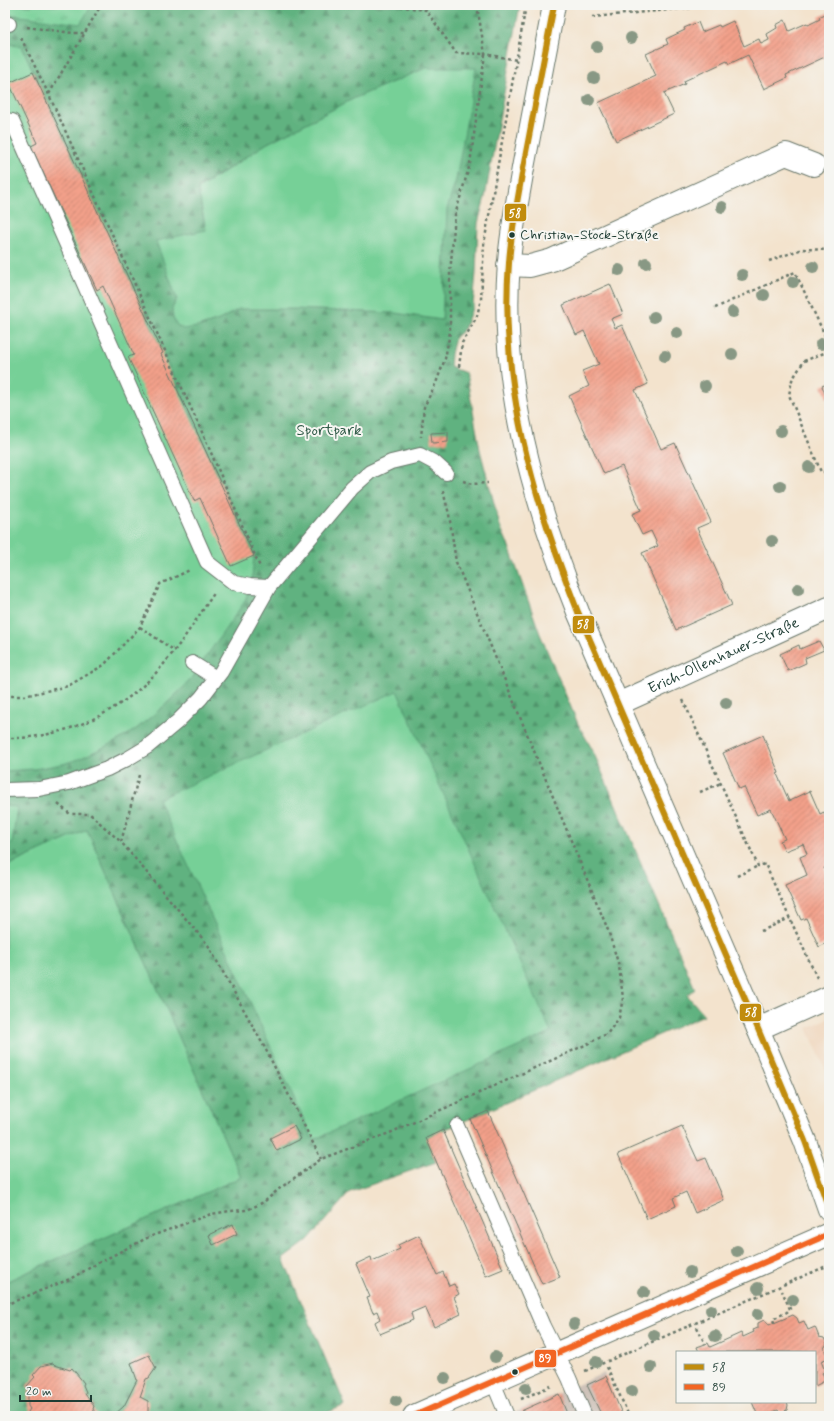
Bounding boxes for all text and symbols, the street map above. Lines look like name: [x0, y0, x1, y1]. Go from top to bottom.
line badge: 58: [504, 203, 527, 222]
text: 58: [509, 207, 521, 221]
place label: Christian-Stock-Straße: [520, 226, 659, 244]
marker: Christian-Stock-Straße: [507, 230, 517, 240]
park label: Sportpark: [297, 421, 362, 441]
street label: Erich-Ollenhauer-Straße: [645, 613, 802, 699]
line badge: 58: [572, 615, 595, 634]
text: 58: [577, 618, 589, 632]
line badge: 58: [739, 1003, 762, 1022]
text: 58: [745, 1006, 757, 1020]
line badge: 89: [534, 1349, 557, 1368]
legend: [676, 1351, 816, 1403]
text: 89: [539, 1352, 552, 1366]
text: 58: [712, 1360, 726, 1376]
unlabelled marker: [510, 1367, 520, 1377]
scale bar: [20, 1377, 91, 1403]
text: 89: [712, 1380, 726, 1396]
text: 20 m: [26, 1384, 52, 1400]

